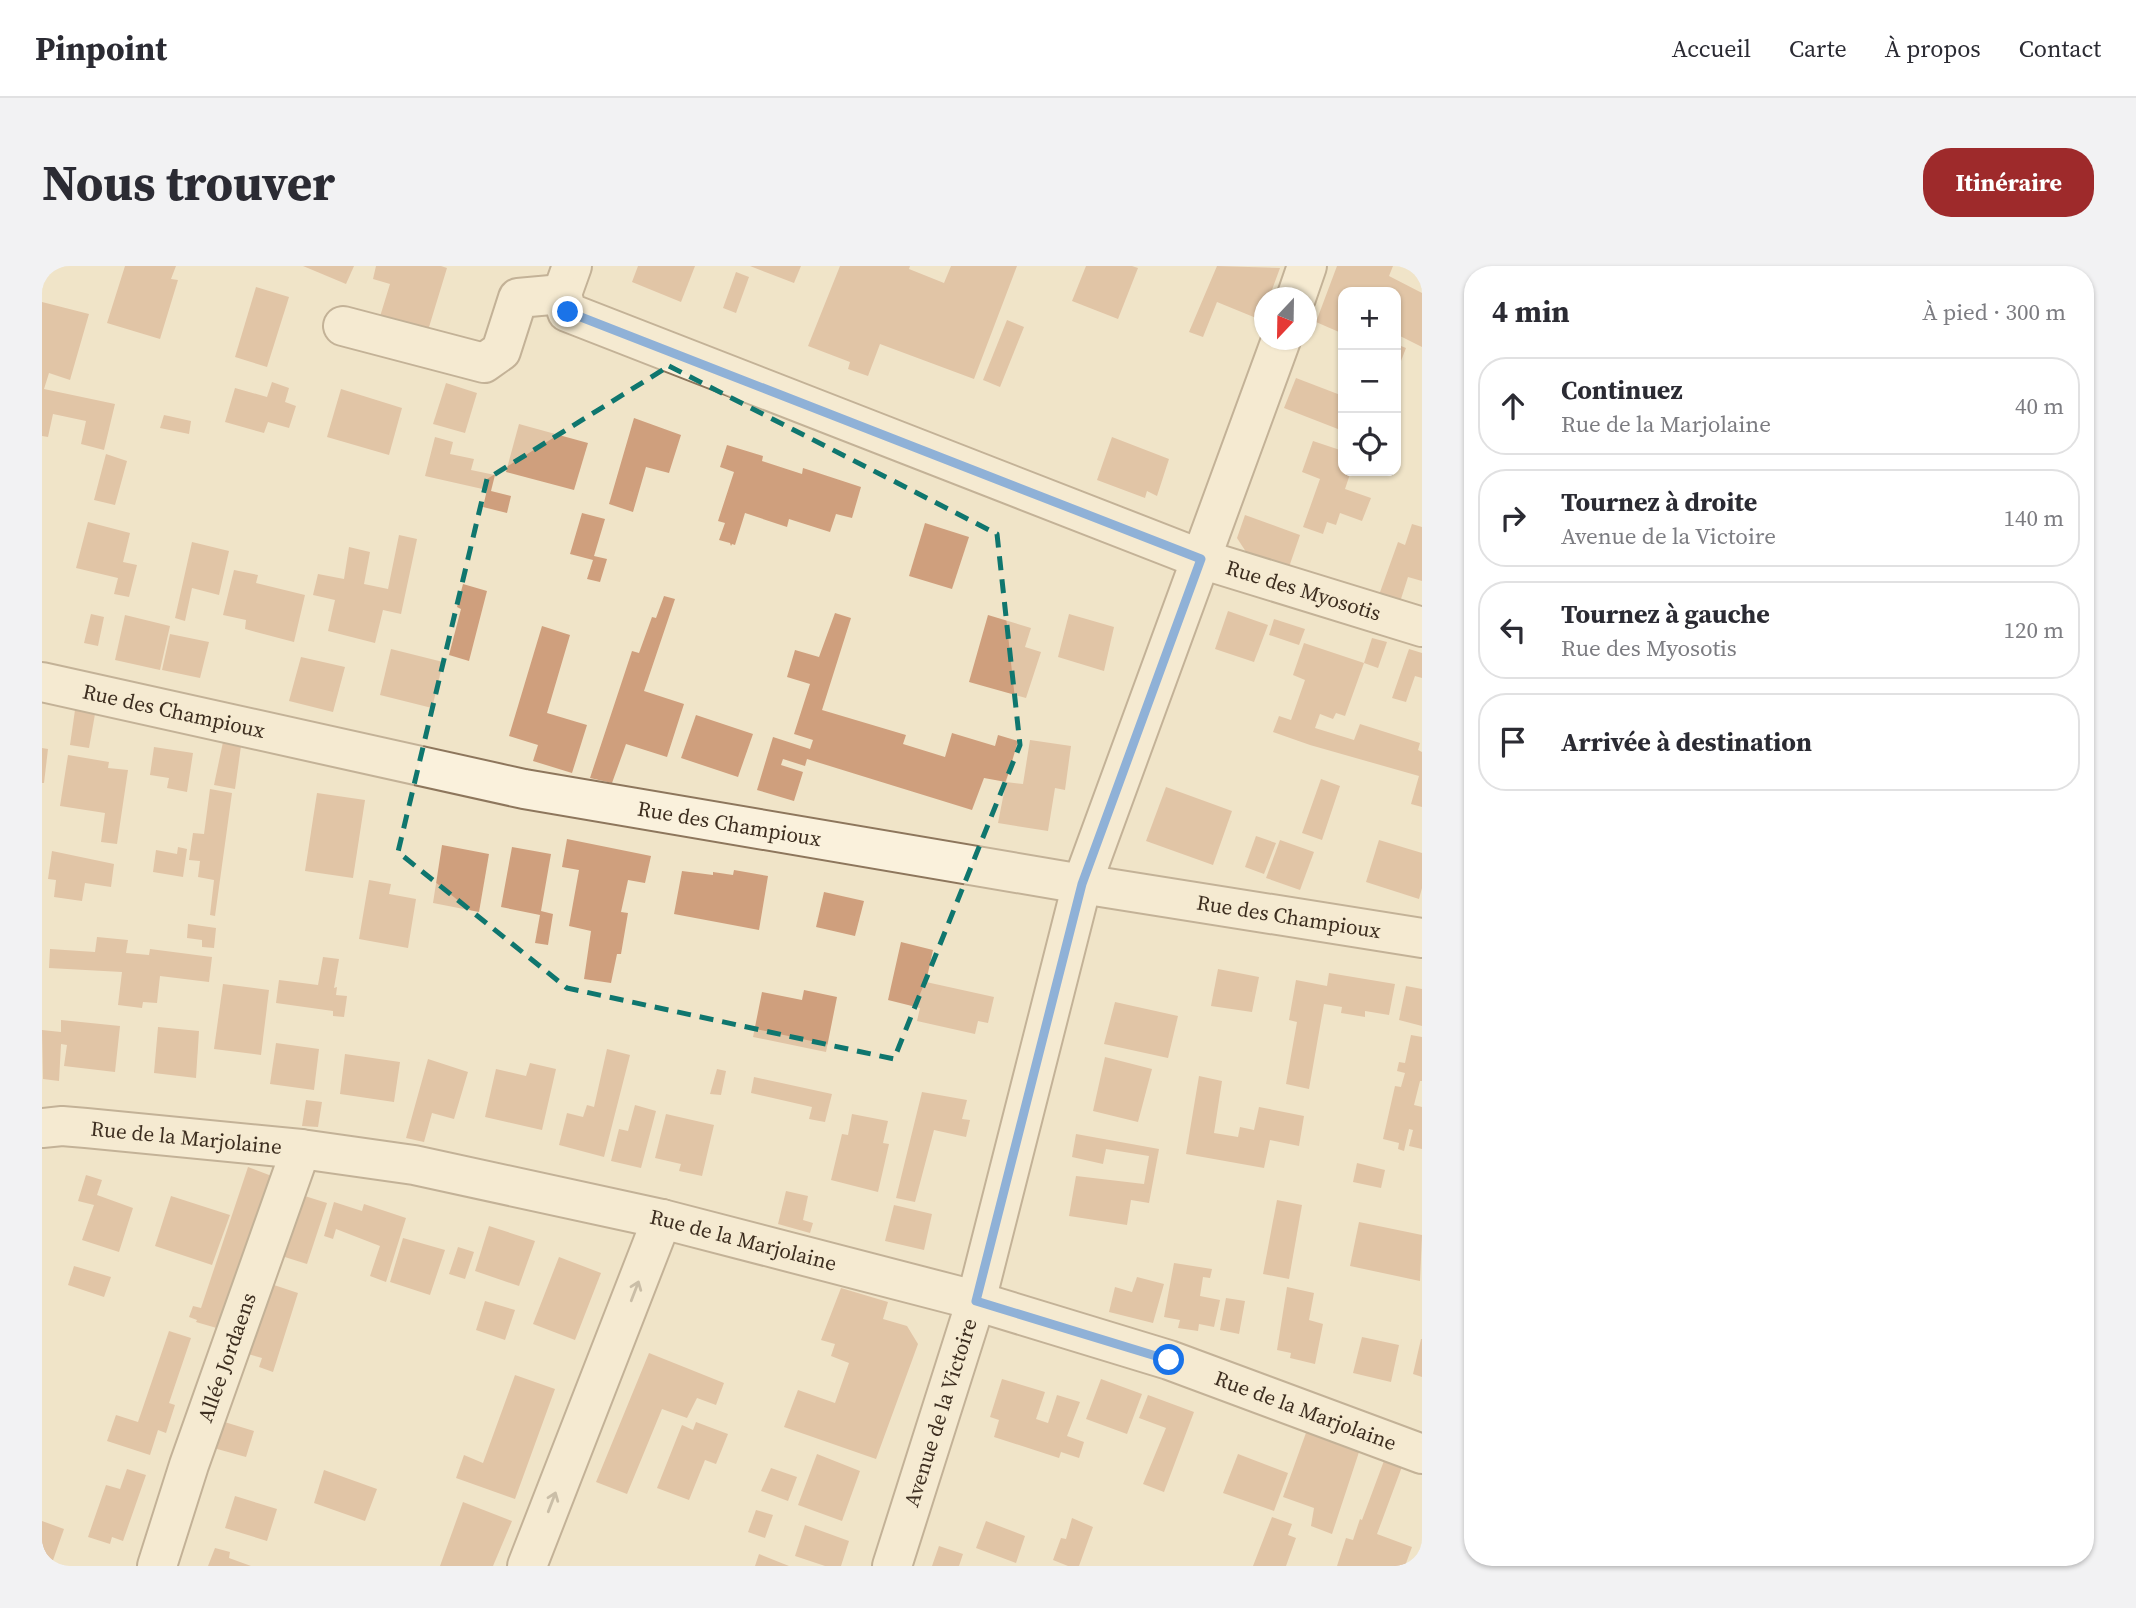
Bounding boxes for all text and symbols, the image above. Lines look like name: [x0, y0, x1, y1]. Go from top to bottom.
text: Pinpoint: [35, 26, 167, 71]
text: Accueil: [1672, 32, 1751, 65]
text: Carte: [1789, 32, 1847, 65]
text: À propos: [1885, 32, 1981, 65]
text: Contact: [2019, 32, 2101, 65]
button: Itinéraire: [1923, 148, 2094, 217]
text: Nous trouver: [42, 149, 335, 216]
north arrow: [1254, 287, 1317, 350]
map controls: [1338, 287, 1401, 476]
button: +: [1338, 287, 1401, 350]
text: 4 min: [1492, 291, 1570, 332]
route end: [552, 296, 583, 327]
text: À pied · 300 m: [1922, 296, 2066, 328]
button: −: [1338, 350, 1401, 413]
text: Continuez: [1561, 372, 1682, 408]
icon: ahead: [1494, 387, 1532, 425]
text: 40 m: [2015, 390, 2064, 422]
text: Rue de la Marjolaine: [1561, 408, 1771, 440]
button: locate: [1338, 413, 1401, 476]
text: Tournez à droite: [1561, 484, 1757, 520]
icon: right: [1494, 499, 1532, 537]
text: 140 m: [2003, 502, 2064, 534]
text: Avenue de la Victoire: [1561, 520, 1776, 552]
street label: Rue des Myosotis: [1223, 553, 1385, 628]
text: Tournez à gauche: [1561, 596, 1770, 632]
icon: left: [1494, 611, 1532, 649]
text: 120 m: [2003, 614, 2064, 646]
text: Rue des Myosotis: [1561, 632, 1737, 664]
street label: Rue des Champioux: [80, 676, 268, 745]
icon: arrive: [1494, 723, 1532, 761]
text: Arrivée à destination: [1561, 724, 1812, 760]
street label: Rue des Champioux: [635, 794, 824, 853]
street label: Rue des Champioux: [1195, 887, 1383, 945]
street label: Rue de la Marjolaine: [89, 1114, 283, 1161]
street label: Rue de la Marjolaine: [647, 1202, 840, 1278]
one-way arrow: [629, 1280, 642, 1302]
street label: Allée Jordaens: [190, 1289, 263, 1426]
street label: Avenue de la Victoire: [897, 1314, 984, 1510]
route start: [1153, 1344, 1184, 1375]
street label: Rue de la Marjolaine: [1211, 1363, 1401, 1457]
one-way arrow: [546, 1492, 559, 1514]

